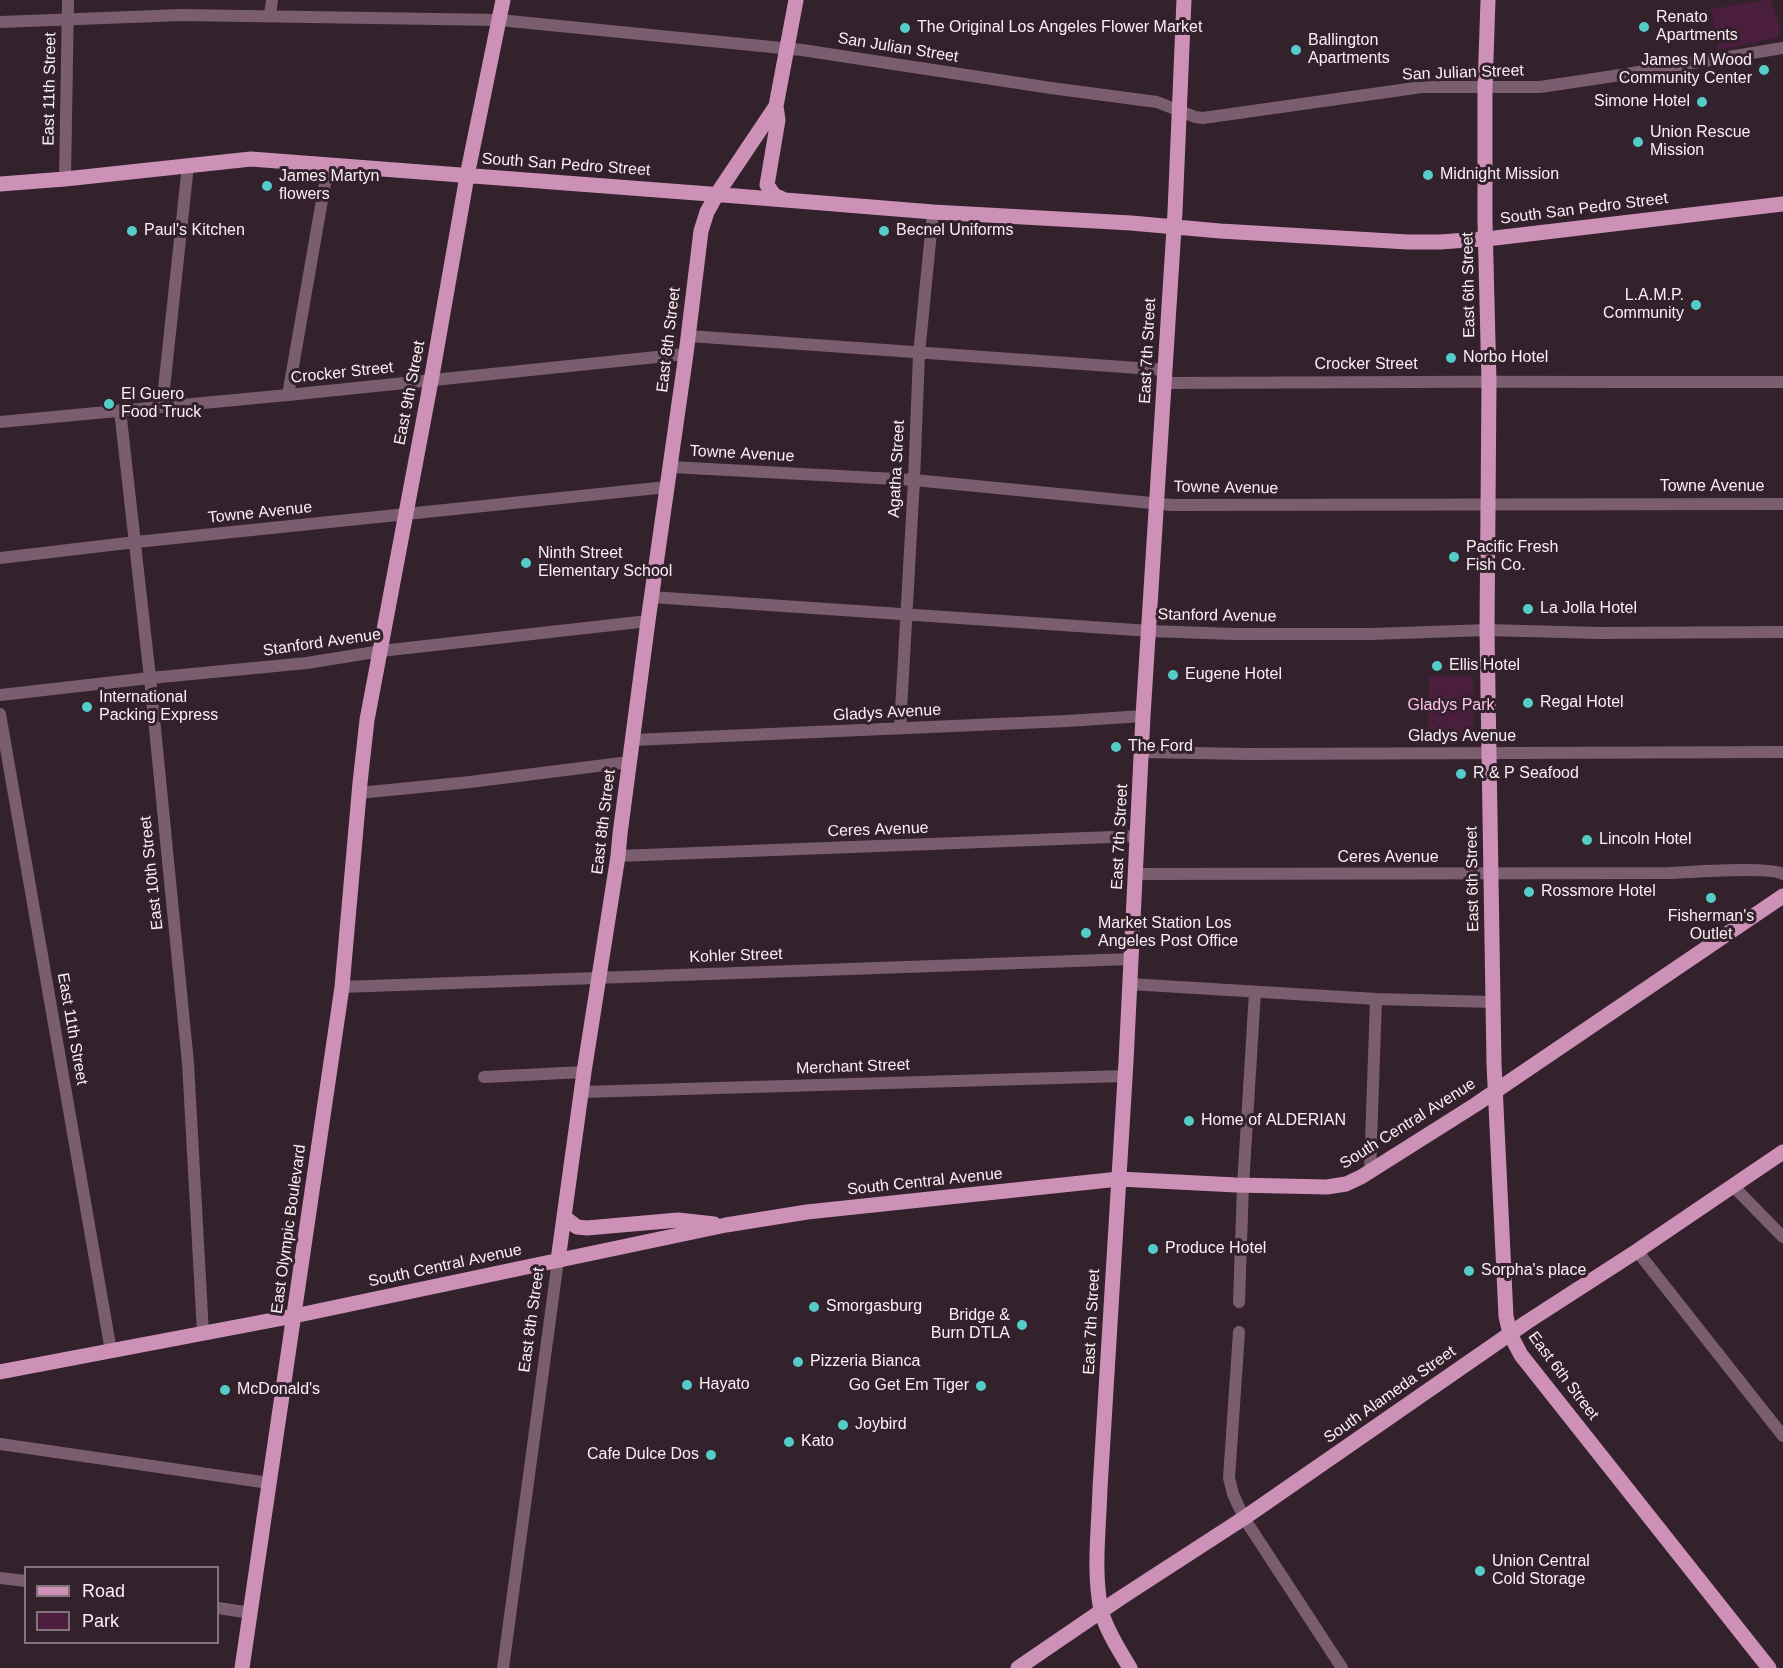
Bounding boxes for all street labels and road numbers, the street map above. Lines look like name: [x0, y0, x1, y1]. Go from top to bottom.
street label: San Julian Street: [836, 29, 960, 67]
street label: East 11th Street: [39, 32, 61, 146]
street label: San Julian Street: [1402, 61, 1524, 85]
street label: South San Pedro Street: [481, 150, 651, 180]
street label: South San Pedro Street: [1499, 189, 1669, 229]
street label: East 6th Street: [1458, 232, 1480, 338]
street label: East 8th Street: [653, 286, 685, 394]
street label: East 7th Street: [1136, 298, 1160, 404]
street label: East 9th Street: [390, 339, 430, 447]
street label: Crocker Street: [1314, 355, 1418, 375]
street label: Crocker Street: [290, 358, 394, 388]
street label: Agatha Street: [885, 420, 909, 518]
street label: Towne Avenue: [689, 442, 795, 466]
street label: Towne Avenue: [1174, 477, 1278, 499]
street label: Towne Avenue: [1660, 477, 1764, 497]
street label: Towne Avenue: [207, 498, 313, 528]
street label: Stanford Avenue: [1157, 605, 1277, 627]
street label: Stanford Avenue: [262, 625, 382, 661]
street label: Gladys Avenue: [832, 701, 942, 725]
street label: Gladys Avenue: [1408, 727, 1516, 747]
street label: East 8th Street: [588, 768, 620, 876]
street label: East 7th Street: [1108, 784, 1132, 890]
street label: East 10th Street: [136, 815, 168, 931]
street label: Ceres Avenue: [827, 819, 929, 841]
street label: East 6th Street: [1462, 826, 1484, 932]
street label: Ceres Avenue: [1337, 848, 1439, 868]
street label: Kohler Street: [689, 945, 783, 967]
street label: East 11th Street: [53, 971, 91, 1087]
street label: Merchant Street: [796, 1055, 910, 1079]
street label: South Central Avenue: [1337, 1074, 1479, 1174]
street label: East Olympic Boulevard: [268, 1143, 310, 1315]
street label: South Central Avenue: [846, 1164, 1004, 1200]
street label: South Central Avenue: [367, 1240, 523, 1292]
street label: East 8th Street: [515, 1266, 549, 1374]
street label: East 7th Street: [1080, 1269, 1104, 1375]
street label: East 6th Street: [1523, 1328, 1603, 1424]
street label: South Alameda Street: [1320, 1342, 1460, 1448]

